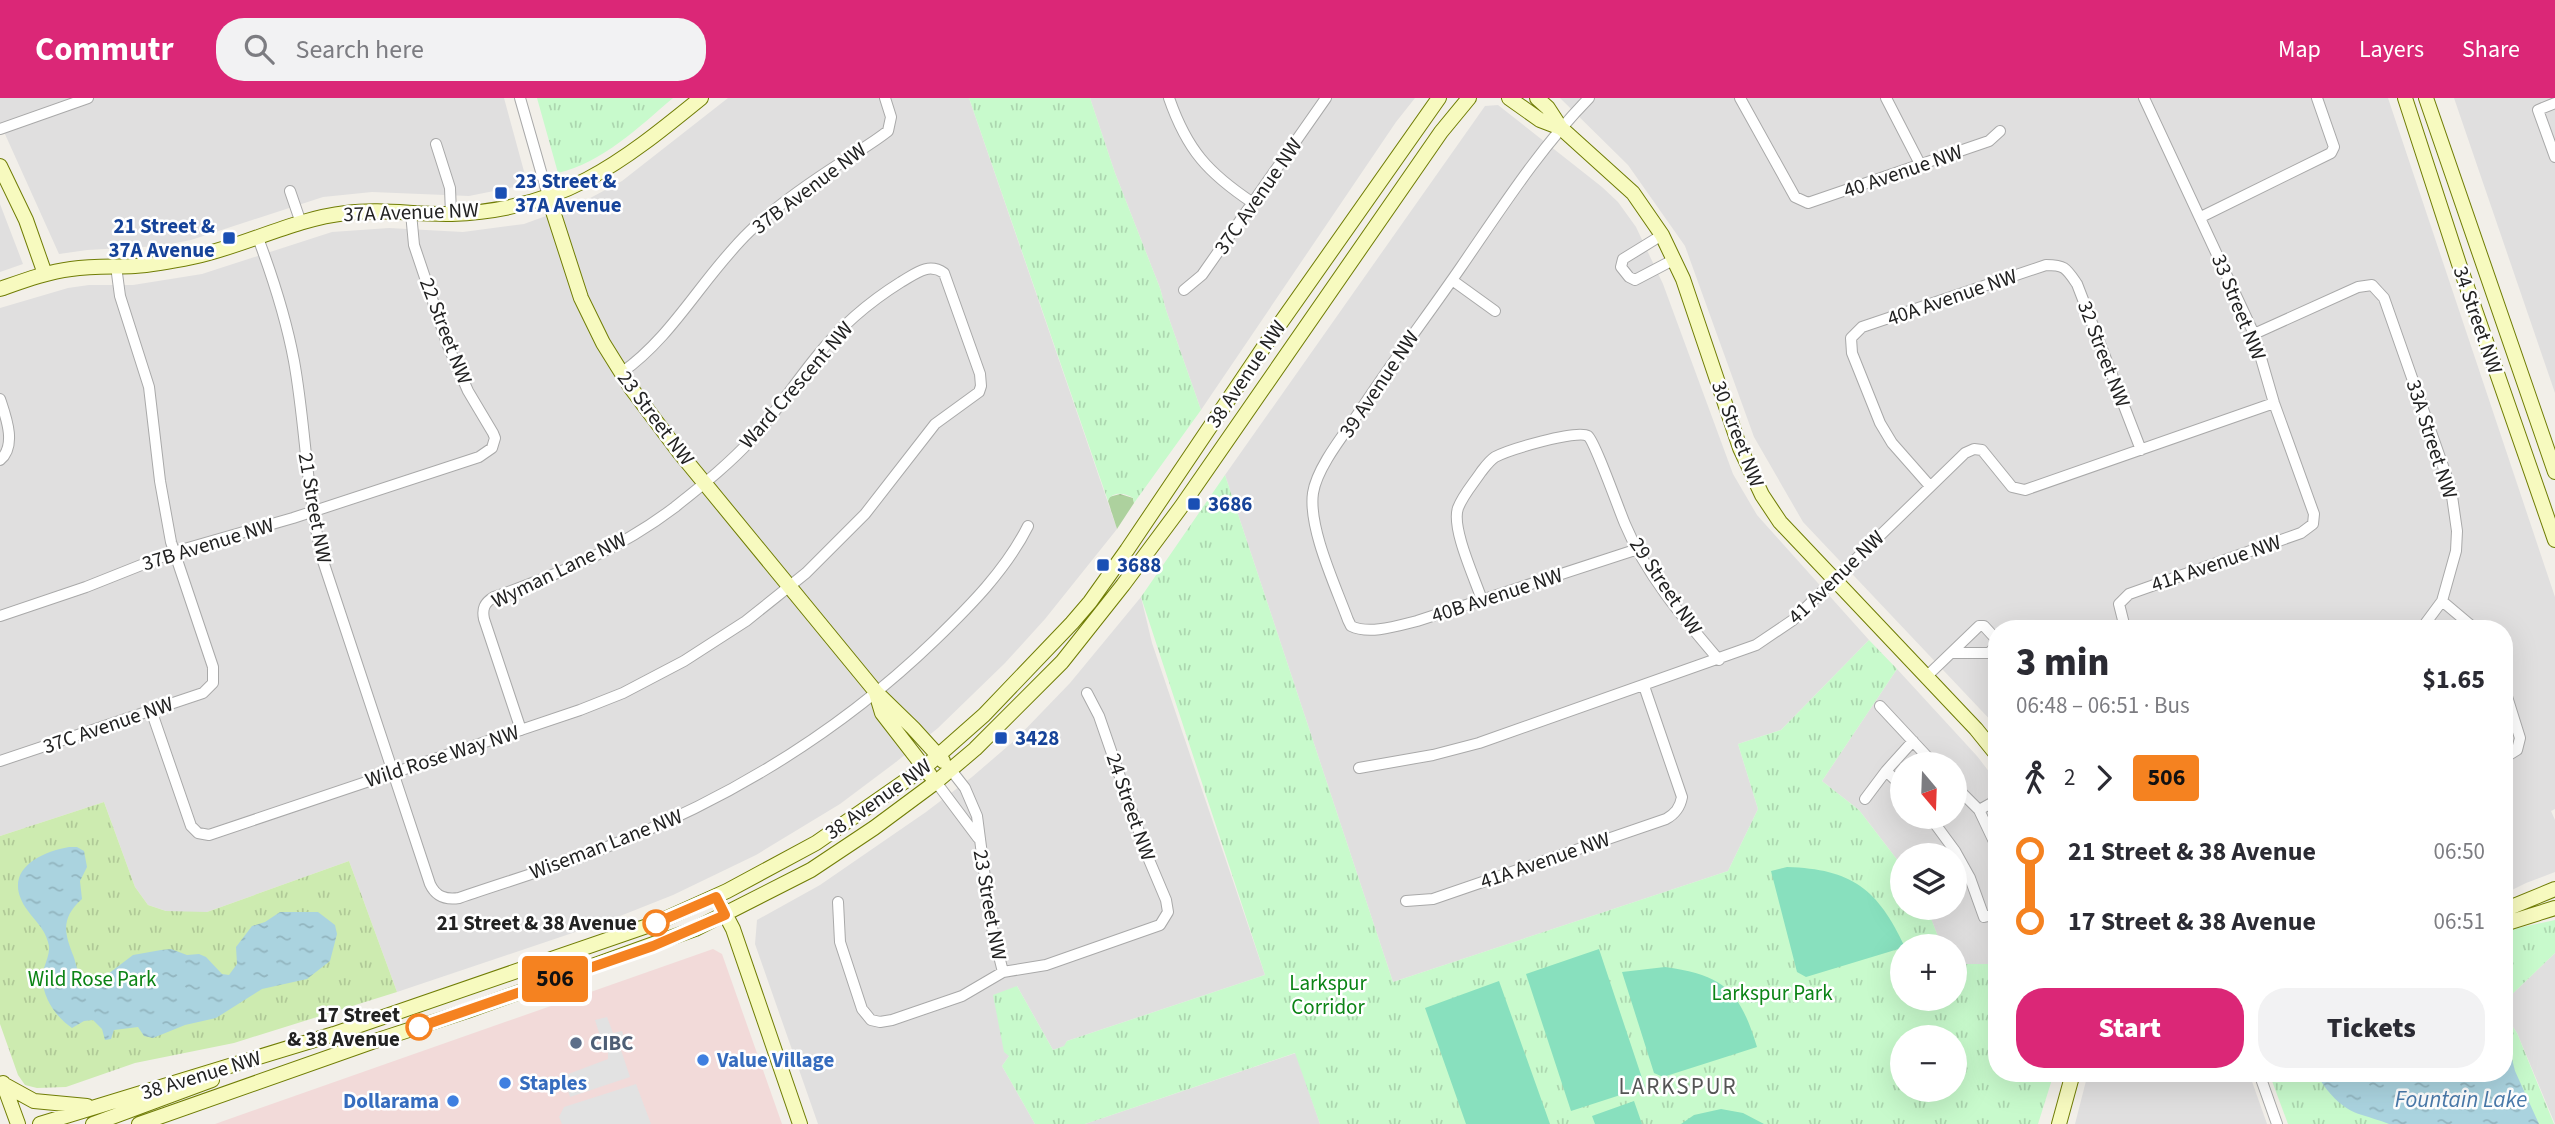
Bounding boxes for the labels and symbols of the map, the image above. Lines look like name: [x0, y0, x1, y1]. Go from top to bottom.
street label: 37C Avenue NW: [1207, 131, 1310, 260]
street label: 37B Avenue NW: [745, 135, 873, 241]
street label: 40 Avenue NW: [1839, 136, 1967, 205]
place label: 23 Street & 37A Avenue: [515, 166, 622, 220]
marker: 23 Street & 37A Avenue: [493, 185, 509, 201]
street label: 37A Avenue NW: [343, 195, 480, 229]
place label: 21 Street & 37A Avenue: [108, 211, 215, 265]
marker: 21 Street & 37A Avenue: [221, 230, 237, 246]
street label: 33 Street NW: [2204, 249, 2274, 365]
street label: 40A Avenue NW: [1883, 261, 2021, 333]
street label: 34 Street NW: [2446, 262, 2511, 378]
street label: 22 Street NW: [412, 273, 480, 389]
street label: 32 Street NW: [2070, 296, 2138, 412]
street label: Ward Crescent NW: [732, 314, 860, 455]
street label: 38 Avenue NW: [1199, 314, 1293, 434]
street label: 39 Avenue NW: [1332, 324, 1426, 444]
street label: 23 Street NW: [610, 364, 702, 472]
street label: 30 Street NW: [1704, 376, 1772, 492]
street label: 33A Street NW: [2399, 376, 2465, 503]
street label: 21 Street NW: [291, 450, 340, 566]
place label: 3686: [1208, 489, 1252, 519]
marker: 3686: [1186, 496, 1202, 512]
street label: 37B Avenue NW: [138, 510, 278, 578]
street label: 41 Avenue NW: [1781, 523, 1891, 631]
street label: Wyman Lane NW: [486, 524, 632, 616]
street label: 41A Avenue NW: [2147, 527, 2285, 599]
street label: 29 Street NW: [1622, 531, 1710, 641]
place label: 3688: [1117, 550, 1161, 580]
marker: 3688: [1095, 557, 1111, 573]
street label: 40B Avenue NW: [1427, 560, 1567, 630]
street label: 37C Avenue NW: [39, 689, 178, 761]
street label: Wild Rose Way NW: [361, 717, 523, 795]
place label: 3428: [1015, 723, 1059, 753]
marker: 3428: [993, 730, 1009, 746]
street label: 24 Street NW: [1099, 749, 1164, 865]
street label: 38 Avenue NW: [819, 751, 938, 847]
north arrow: [1890, 752, 1967, 830]
street label: Wiseman Lane NW: [525, 801, 687, 887]
street label: 41A Avenue NW: [1476, 824, 1614, 896]
street label: 23 Street NW: [966, 847, 1015, 963]
place label: 21 Street & 38 Avenue: [437, 908, 637, 938]
marker: 21 Street & 38 Avenue: [643, 910, 669, 936]
line badge: 506: [515, 956, 595, 1002]
park label: Wild Rose Park: [28, 964, 157, 994]
park label: Larkspur Corridor: [1289, 968, 1368, 1022]
park label: Larkspur Park: [1711, 978, 1833, 1008]
place label: 17 Street & 38 Avenue: [287, 1000, 400, 1054]
marker: 17 Street & 38 Avenue: [406, 1014, 432, 1040]
place label: CIBC: [590, 1028, 633, 1058]
marker: CIBC: [568, 1035, 584, 1051]
street label: 38 Avenue NW: [137, 1042, 265, 1107]
place label: Value Village: [716, 1045, 834, 1075]
marker: Value Village: [695, 1052, 711, 1068]
place label: Staples: [519, 1068, 587, 1098]
district label: LARKSPUR: [1618, 1070, 1738, 1103]
marker: Staples: [497, 1075, 513, 1091]
water label: Fountain Lake: [2395, 1083, 2527, 1116]
place label: Dollarama: [343, 1086, 439, 1116]
marker: Dollarama: [445, 1093, 461, 1109]

